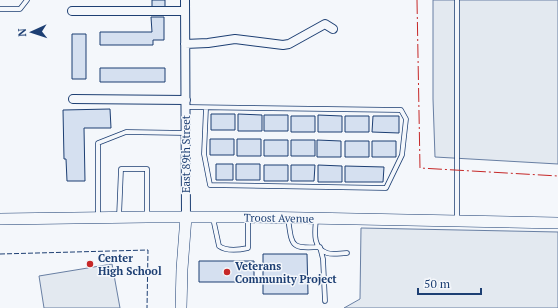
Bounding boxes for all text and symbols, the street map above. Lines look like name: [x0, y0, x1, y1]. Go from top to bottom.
north arrow: [12, 12, 52, 52]
text: N: [15, 27, 29, 37]
street label: East 89th Street: [179, 115, 193, 193]
street label: Troost Avenue: [244, 210, 315, 226]
place label: Center High School: [98, 251, 162, 278]
marker: Center High School: [85, 259, 95, 269]
place label: Veterans Community Project: [235, 259, 337, 286]
marker: Veterans Community Project: [222, 267, 232, 277]
scale bar: [418, 270, 481, 296]
text: 50 m: [424, 276, 451, 291]

